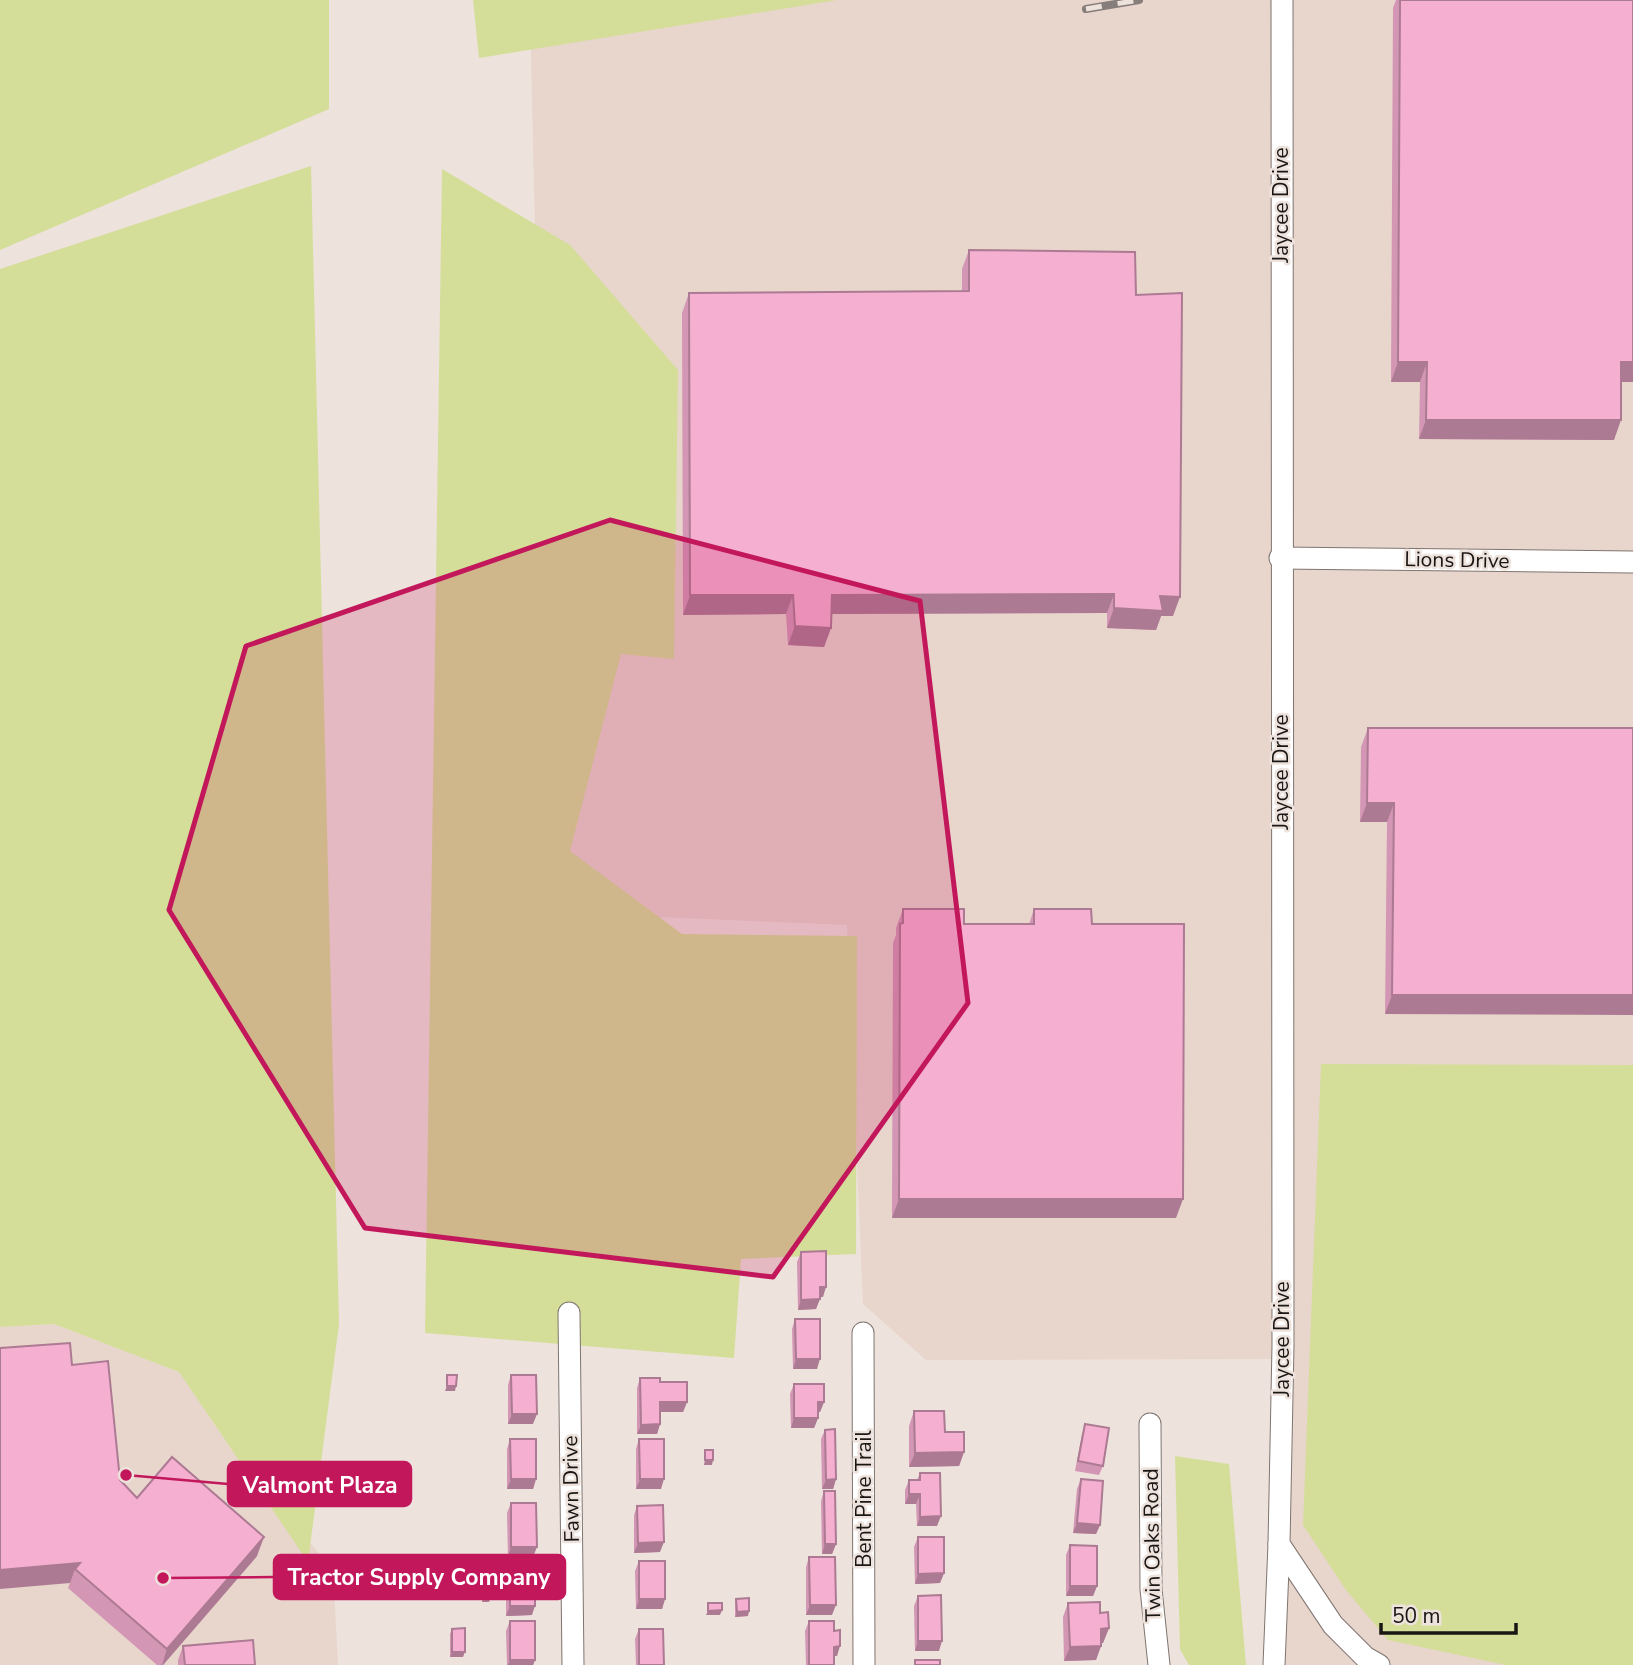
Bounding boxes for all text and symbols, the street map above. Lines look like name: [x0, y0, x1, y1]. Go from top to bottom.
street label: Jaycee Drive: [1267, 147, 1295, 264]
street label: Lions Drive: [1404, 545, 1510, 575]
street label: Jaycee Drive: [1267, 714, 1295, 831]
street label: Jaycee Drive: [1268, 1281, 1296, 1398]
street label: Bent Pine Trail: [850, 1430, 878, 1568]
street label: Fawn Drive: [556, 1435, 586, 1543]
callout: Valmont Plaza: [228, 1462, 411, 1506]
street label: Twin Oaks Road: [1137, 1468, 1167, 1622]
text: Valmont Plaza: [241, 1470, 398, 1501]
callout: Tractor Supply Company: [274, 1555, 565, 1599]
text: Tractor Supply Company: [288, 1562, 551, 1593]
scale bar: [1381, 1592, 1516, 1636]
text: 50 m: [1392, 1602, 1441, 1630]

